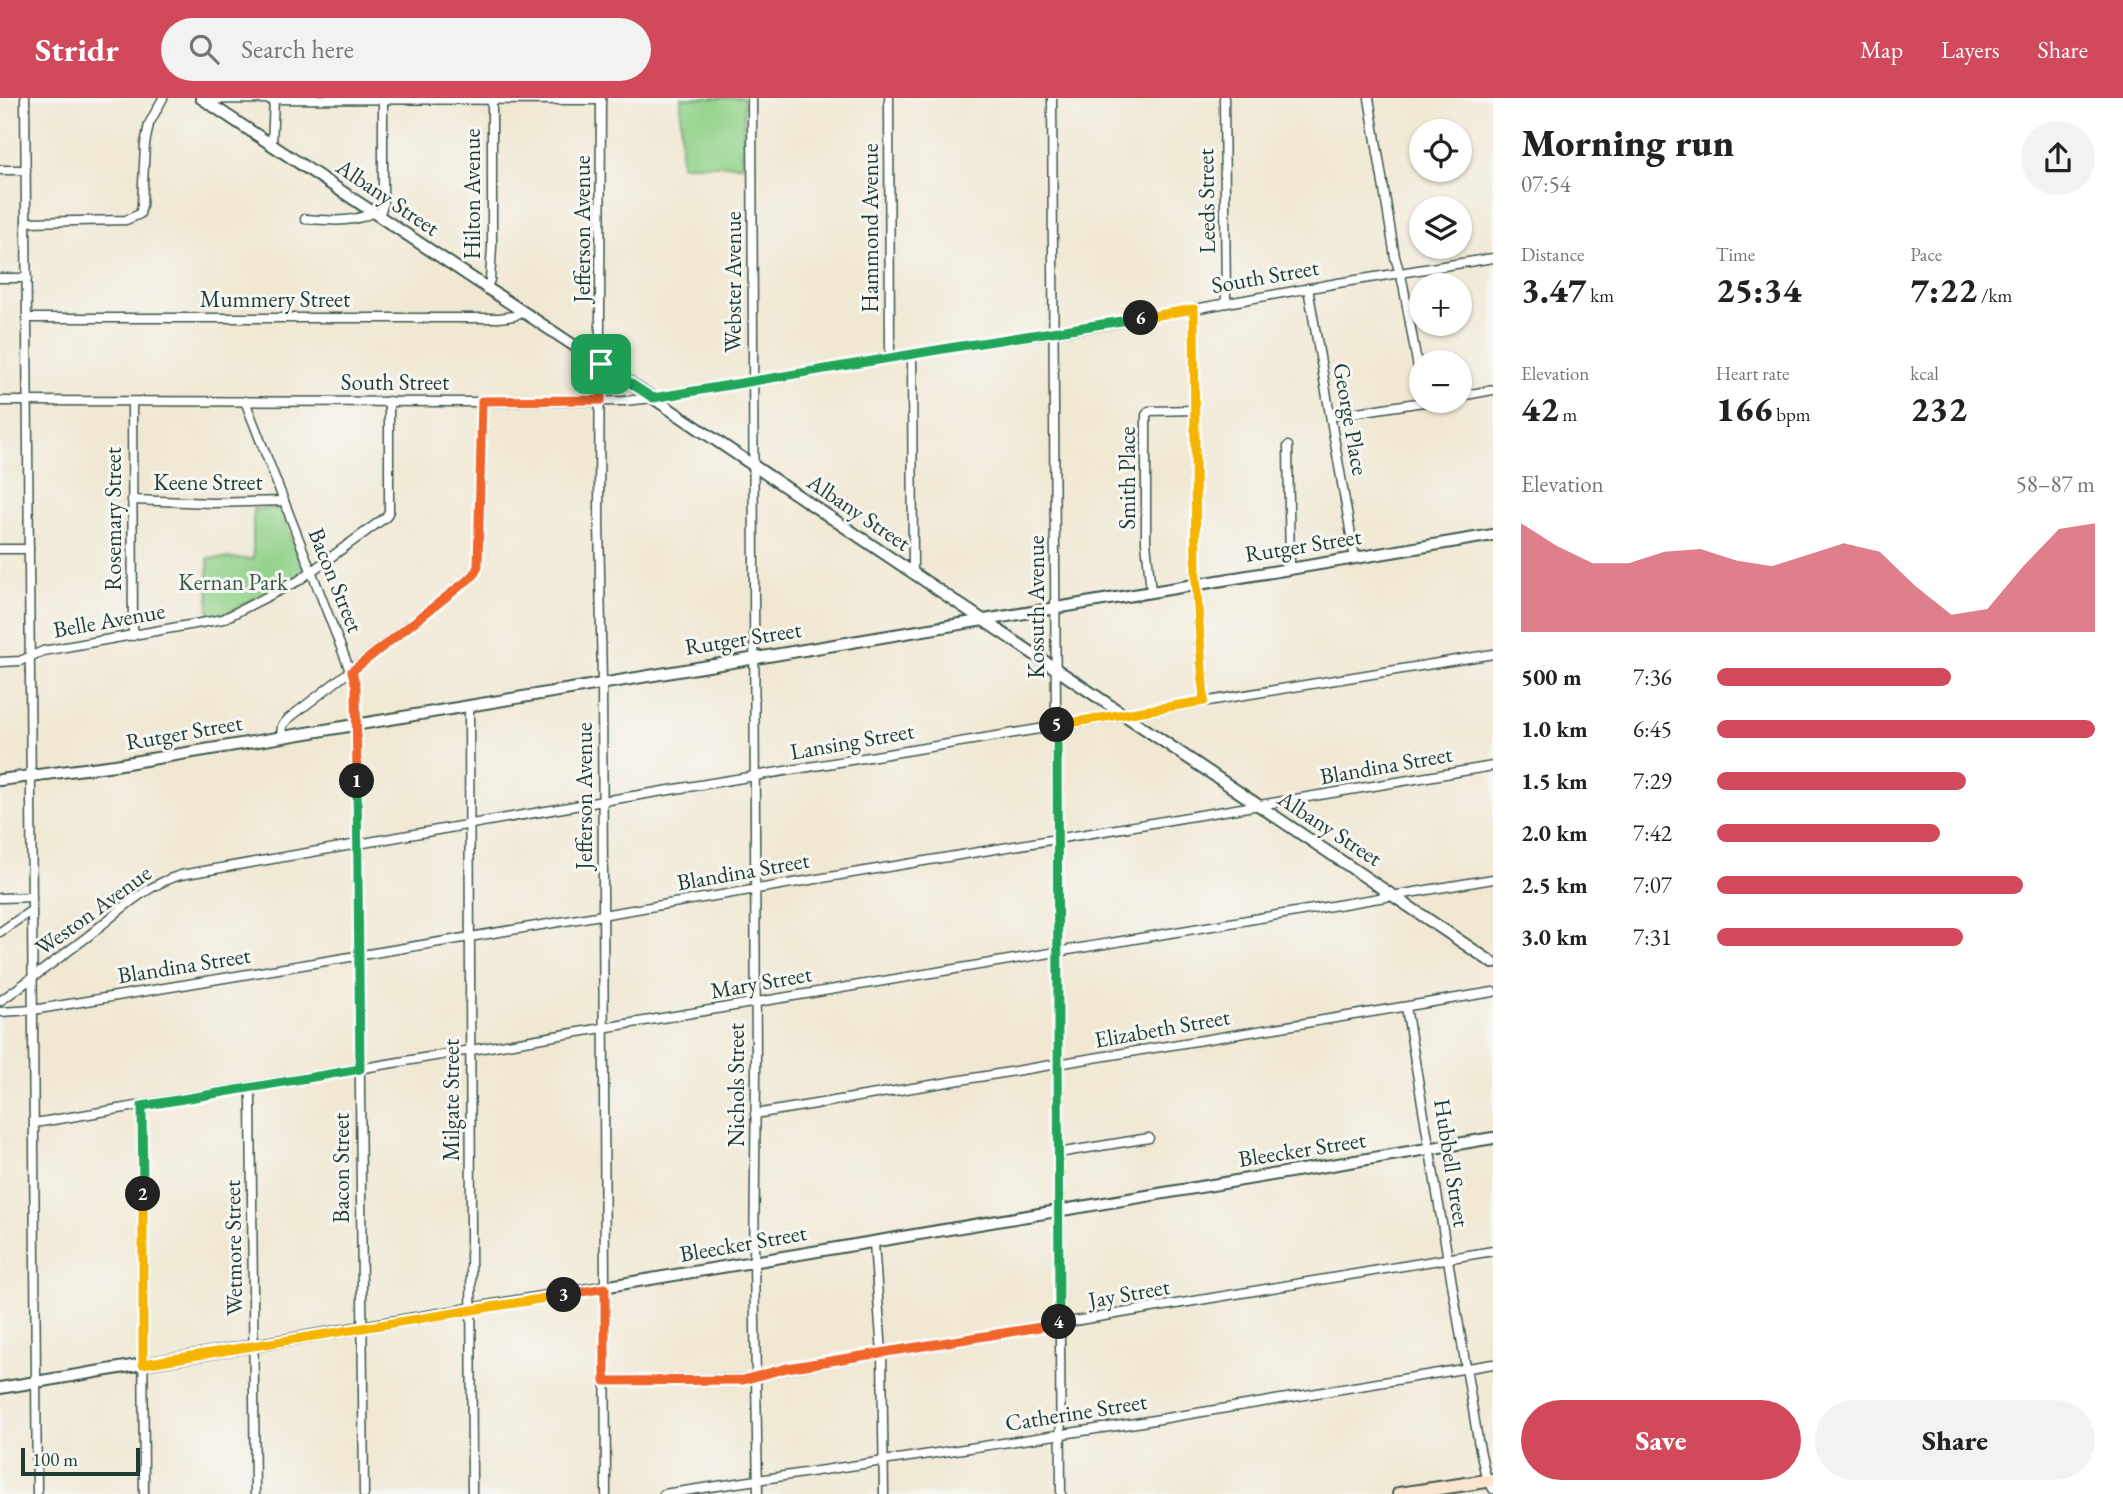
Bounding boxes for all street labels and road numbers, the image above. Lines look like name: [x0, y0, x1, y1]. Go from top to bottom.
street label: Hilton Avenue: [457, 128, 487, 260]
street label: Hammond Avenue: [855, 143, 885, 313]
street label: Leeds Street: [1190, 147, 1222, 254]
street label: Albany Street: [330, 151, 446, 243]
street label: Jefferson Avenue: [567, 155, 597, 305]
street label: Webster Avenue: [718, 211, 748, 353]
street label: South Street: [1209, 252, 1322, 300]
street label: Mummery Street: [200, 284, 351, 314]
street label: George Place: [1326, 361, 1376, 477]
street label: South Street: [341, 367, 450, 397]
street label: Smith Place: [1112, 426, 1142, 530]
street label: Rosemary Street: [98, 446, 128, 591]
street label: Albany Street: [801, 466, 917, 558]
street label: Keene Street: [153, 467, 264, 497]
street label: Rutger Street: [1243, 521, 1364, 569]
street label: Bacon Street: [301, 523, 371, 637]
street label: Kossuth Avenue: [1021, 535, 1051, 679]
street label: Belle Avenue: [51, 595, 167, 645]
street label: Rutger Street: [683, 614, 804, 662]
street label: Rutger Street: [124, 707, 245, 757]
street label: Lansing Street: [788, 715, 917, 767]
street label: Jefferson Avenue: [569, 722, 599, 872]
street label: Blandina Street: [1317, 738, 1455, 791]
street label: Albany Street: [1271, 783, 1388, 873]
street label: Blandina Street: [674, 844, 812, 897]
street label: Weston Avenue: [29, 858, 157, 962]
street label: Blandina Street: [115, 940, 253, 990]
street label: Mary Street: [708, 958, 815, 1006]
street label: Elizabeth Street: [1092, 1001, 1233, 1055]
street label: Nichols Street: [721, 1022, 751, 1147]
street label: Milgate Street: [436, 1038, 466, 1161]
street label: Hubbell Street: [1427, 1097, 1477, 1230]
street label: Bacon Street: [326, 1112, 356, 1223]
street label: Bleecker Street: [1236, 1124, 1369, 1174]
street label: Wetmore Street: [217, 1179, 249, 1316]
street label: Bleecker Street: [677, 1217, 810, 1269]
street label: Jay Street: [1084, 1271, 1173, 1315]
street label: Catherine Street: [1003, 1386, 1150, 1438]

